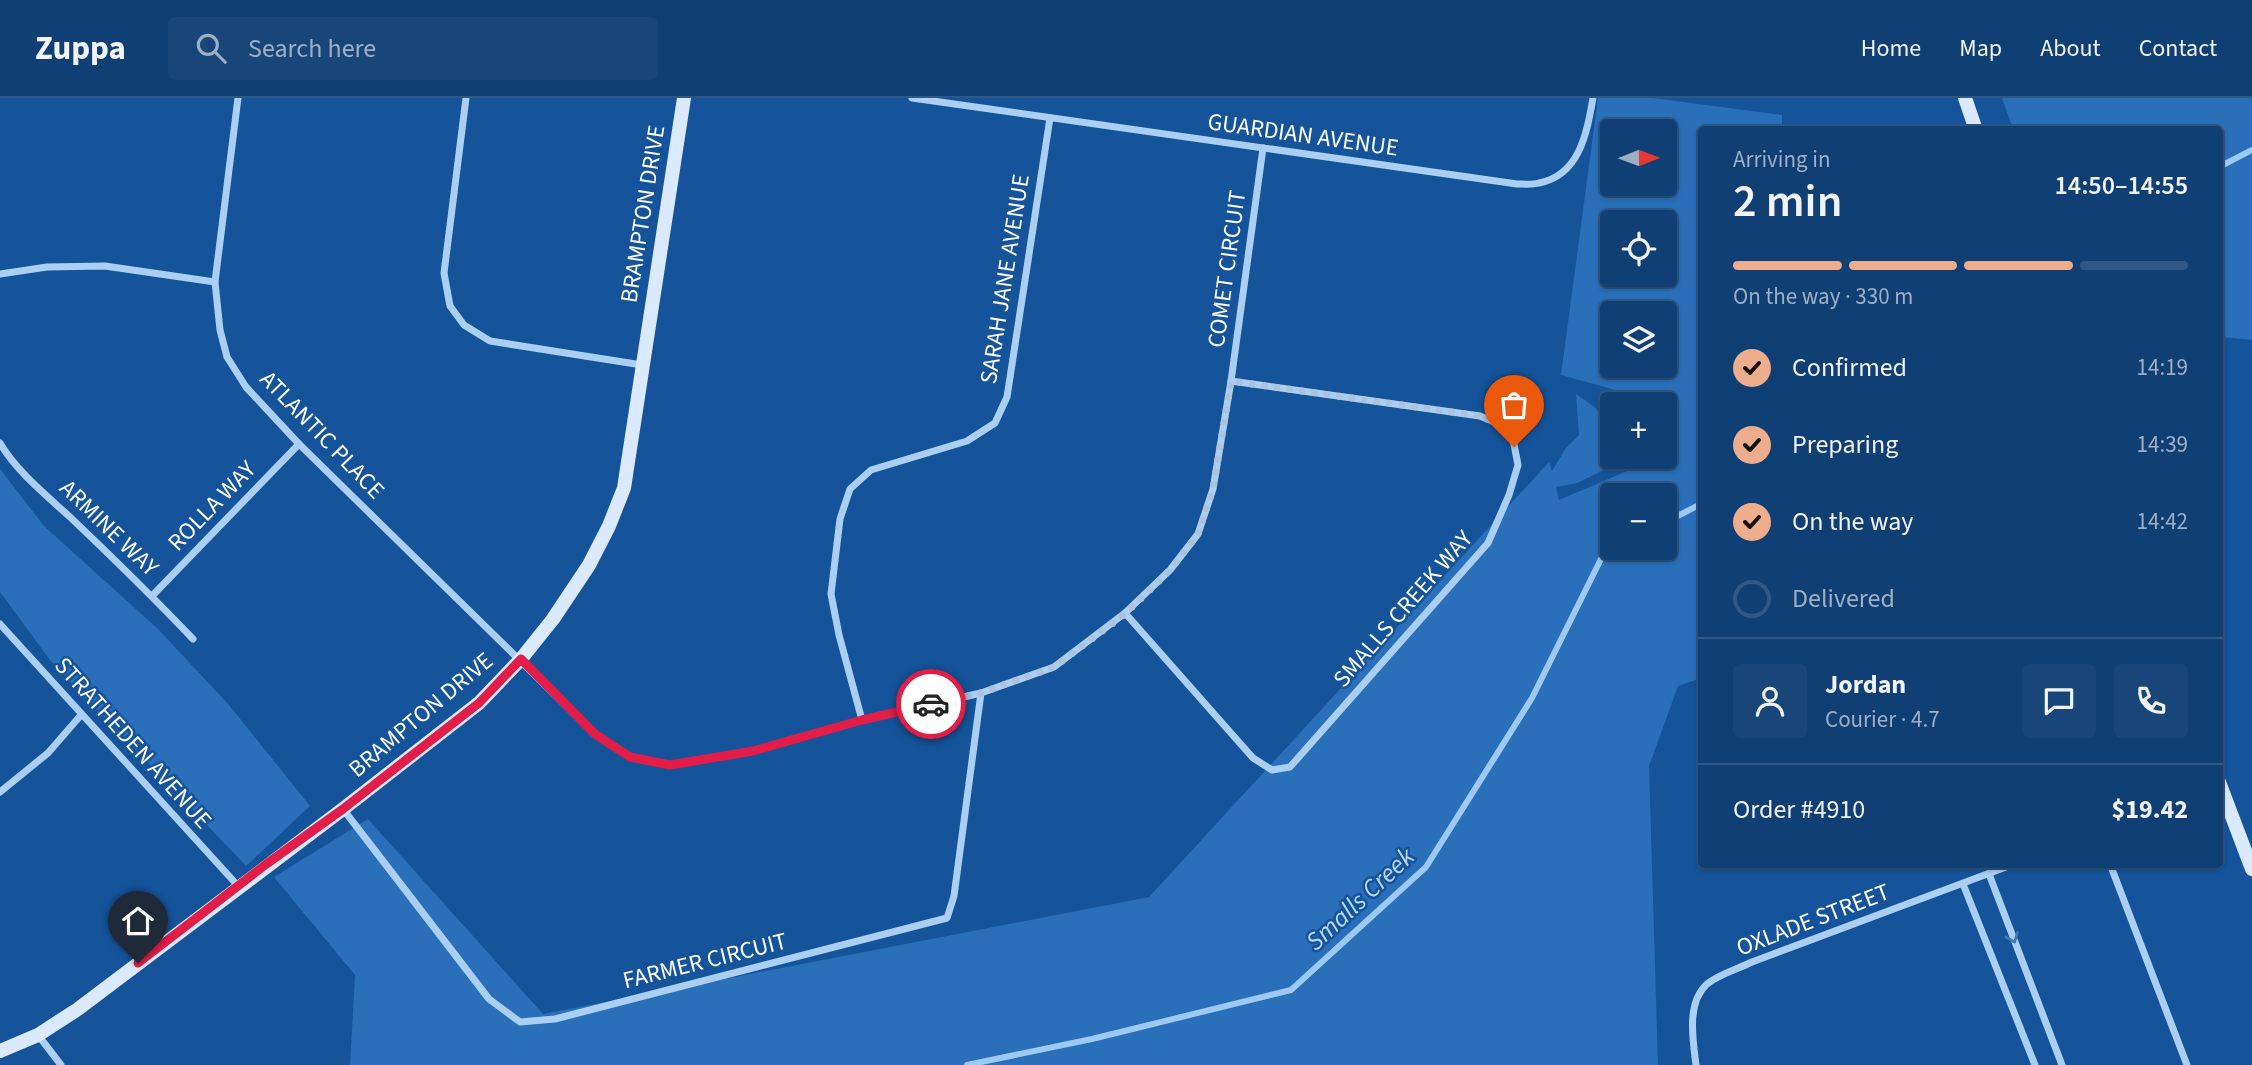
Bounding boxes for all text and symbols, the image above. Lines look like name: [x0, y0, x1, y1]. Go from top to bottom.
search box: [168, 17, 658, 80]
text: Zuppa: [35, 25, 126, 72]
icon: search: [192, 29, 230, 67]
text: Search here: [248, 30, 376, 67]
text: Home: [1861, 31, 1921, 66]
text: Map: [1959, 31, 2002, 66]
text: About: [2040, 31, 2101, 66]
text: Contact: [2139, 31, 2217, 66]
street label: GUARDIAN AVENUE: [1205, 104, 1401, 166]
north arrow: [1600, 119, 1676, 196]
map controls: [1600, 119, 1677, 560]
street label: BRAMPTON DRIVE: [612, 123, 674, 305]
text: Arriving in: [1733, 143, 1831, 176]
text: 14:50–14:55: [2055, 167, 2188, 204]
text: 2 min: [1733, 169, 1842, 234]
street label: SARAH JANE AVENUE: [971, 172, 1039, 386]
street label: COMET CIRCUIT: [1199, 188, 1255, 350]
button: locate: [1600, 210, 1677, 287]
text: On the way · 330 m: [1733, 280, 1913, 313]
button: layers: [1600, 301, 1677, 378]
icon: check: [1733, 349, 1771, 387]
text: Confirmed: [1792, 349, 1907, 386]
text: 14:19: [2137, 351, 2188, 384]
street label: ATLANTIC PLACE: [251, 363, 393, 507]
pin: [1484, 375, 1544, 447]
icon: bag: [1495, 386, 1533, 424]
button: +: [1600, 392, 1677, 469]
icon: check: [1733, 426, 1771, 464]
text: Preparing: [1792, 426, 1898, 463]
text: 14:39: [2137, 428, 2188, 461]
street label: ROLLA WAY: [160, 452, 265, 559]
street label: ARMINE WAY: [51, 472, 167, 585]
button: −: [1600, 483, 1677, 560]
icon: check: [1733, 503, 1771, 541]
text: On the way: [1792, 503, 1913, 540]
text: 14:42: [2137, 505, 2188, 538]
street label: SMALLS CREEK WAY: [1325, 522, 1482, 695]
text: Delivered: [1792, 580, 1895, 617]
street label: BRAMPTON DRIVE: [341, 644, 501, 786]
street label: STRATHEDEN AVENUE: [46, 649, 220, 837]
button: person: [1733, 664, 1807, 738]
button: chat: [2022, 664, 2096, 738]
button: phone: [2114, 664, 2188, 738]
text: Jordan: [1825, 666, 1906, 703]
courier: [896, 669, 966, 739]
icon: car: [912, 685, 950, 723]
text: Courier · 4.7: [1825, 703, 1940, 736]
text: Order #4910: [1733, 791, 1865, 828]
text: $19.42: [2112, 791, 2188, 828]
water label: Smalls Creek: [1297, 838, 1423, 959]
street label: OXLADE STREET: [1731, 875, 1895, 965]
pin: [108, 891, 168, 963]
icon: home: [119, 902, 157, 940]
street label: FARMER CIRCUIT: [619, 924, 791, 998]
one-way arrow: [2005, 932, 2019, 944]

